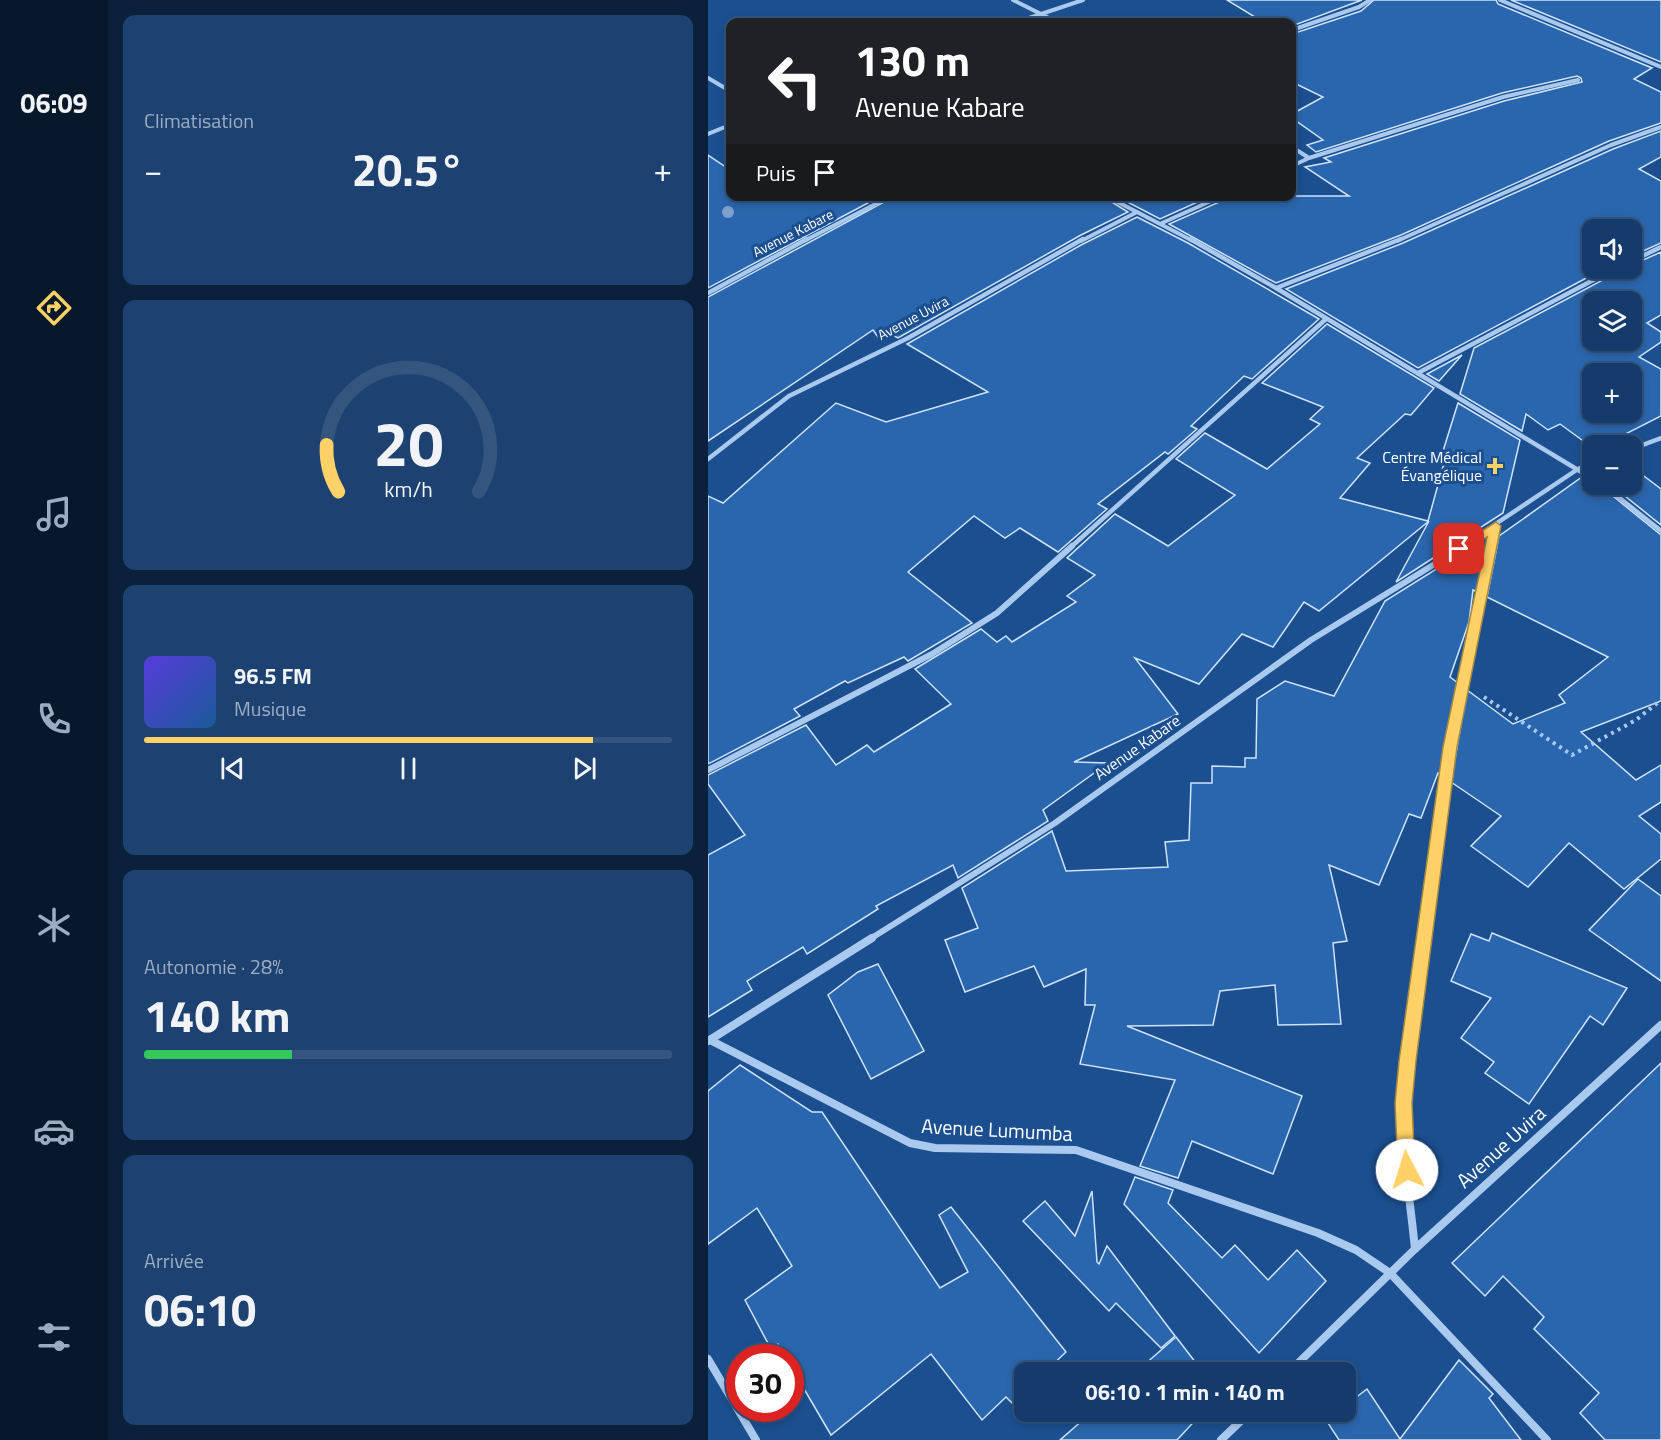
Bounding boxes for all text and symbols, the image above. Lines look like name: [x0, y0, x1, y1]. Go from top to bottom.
text: 130 m: [855, 28, 970, 92]
icon: left: [756, 42, 834, 120]
text: 06:09: [20, 82, 88, 123]
text: Avenue Kabare: [855, 86, 1025, 127]
text: Climatisation: [144, 105, 254, 136]
text: 20.5°: [352, 135, 464, 203]
text: −: [144, 145, 162, 195]
text: +: [654, 145, 672, 195]
text: Puis: [756, 156, 796, 190]
icon: arrive: [808, 156, 841, 189]
street label: Avenue Kabare: [749, 203, 837, 262]
map controls: [1582, 219, 1642, 495]
button: sound: [1582, 219, 1642, 279]
icon: directions: [33, 287, 75, 329]
street label: Avenue Uvira: [874, 290, 952, 345]
button: layers: [1582, 291, 1642, 351]
button: +: [1582, 363, 1642, 423]
text: 20: [373, 395, 443, 490]
button: −: [1582, 435, 1642, 495]
place label: Centre Médical Évangélique: [1382, 445, 1482, 487]
marker: Centre Médical Évangélique: [1486, 457, 1504, 475]
text: km/h: [384, 473, 432, 505]
icon: music: [33, 493, 75, 535]
pin: [1433, 523, 1484, 574]
icon: arrive: [1442, 532, 1475, 565]
text: 96.5 FM: [234, 659, 312, 693]
text: Musique: [234, 693, 306, 724]
icon: phone: [33, 698, 75, 740]
street label: Avenue Kabare: [1089, 708, 1185, 786]
icon: previous: [216, 752, 249, 785]
icon: pause: [392, 752, 425, 785]
icon: next: [568, 752, 601, 785]
icon: climate: [33, 904, 75, 946]
text: Autonomie · 28%: [144, 951, 283, 982]
text: 140 km: [144, 981, 290, 1049]
street label: Avenue Uvira: [1449, 1098, 1552, 1195]
icon: car: [33, 1110, 75, 1152]
street label: Avenue Lumumba: [920, 1110, 1074, 1149]
position arrow: [1375, 1138, 1439, 1202]
text: Arrivée: [144, 1245, 204, 1276]
text: 06:10: [144, 1275, 256, 1343]
icon: filters: [33, 1316, 75, 1358]
speed limit sign: 30: [726, 1344, 804, 1422]
text: 06:10 · 1 min · 140 m: [1085, 1375, 1285, 1409]

